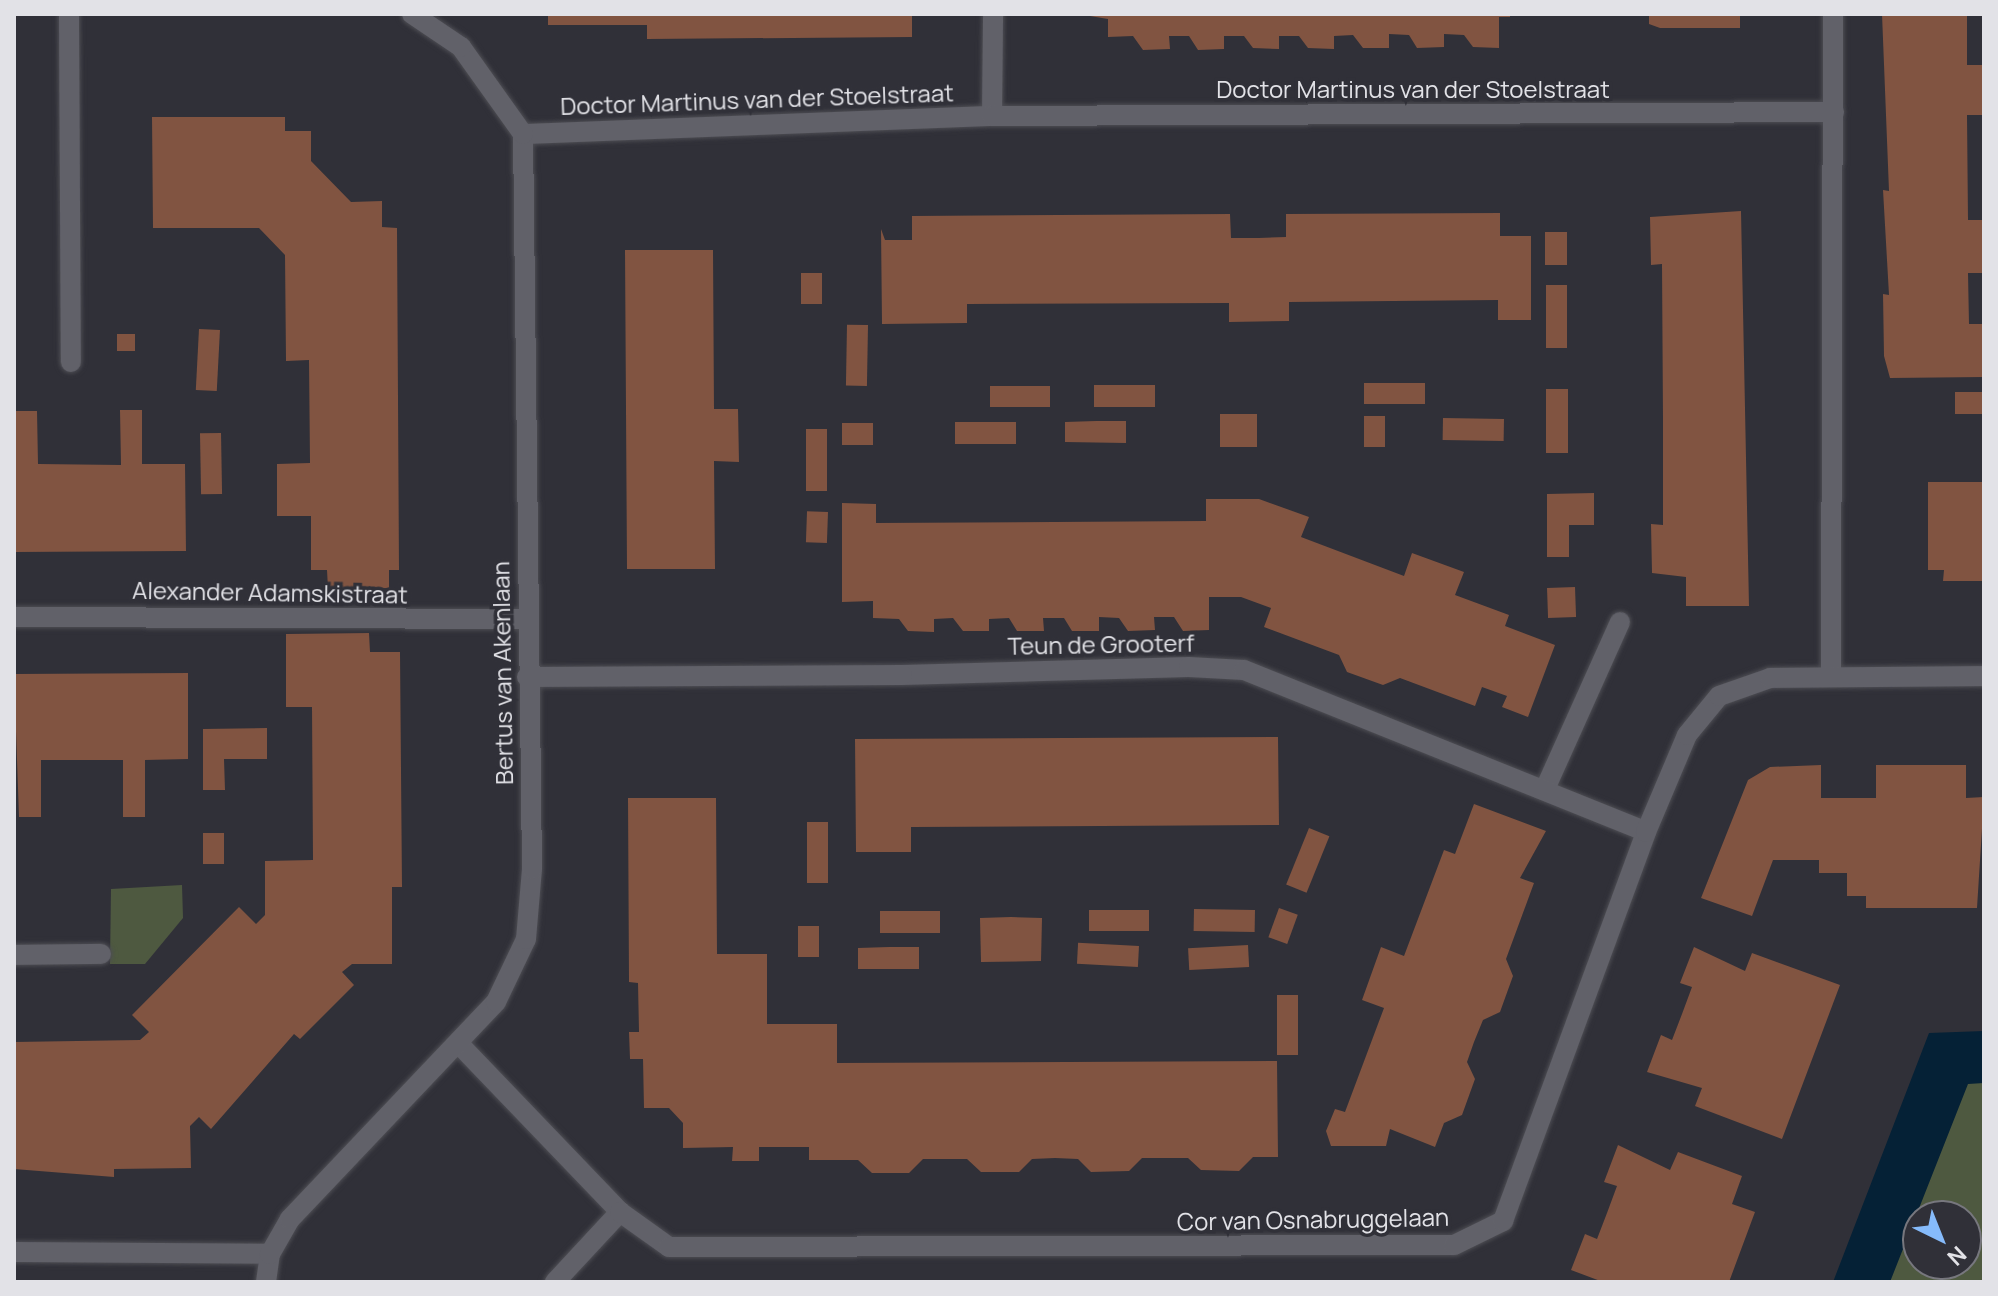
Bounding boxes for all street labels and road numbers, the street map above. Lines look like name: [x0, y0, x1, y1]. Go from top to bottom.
street label: Doctor Martinus van der Stoelstraat: [1216, 75, 1610, 103]
street label: Doctor Martinus van der Stoelstraat: [560, 78, 954, 120]
street label: Bertus van Akenlaan: [486, 561, 518, 785]
street label: Alexander Adamskistraat: [132, 575, 408, 609]
street label: Teun de Grooterf: [1007, 628, 1195, 660]
street label: Cor van Osnabruggelaan: [1177, 1202, 1449, 1236]

